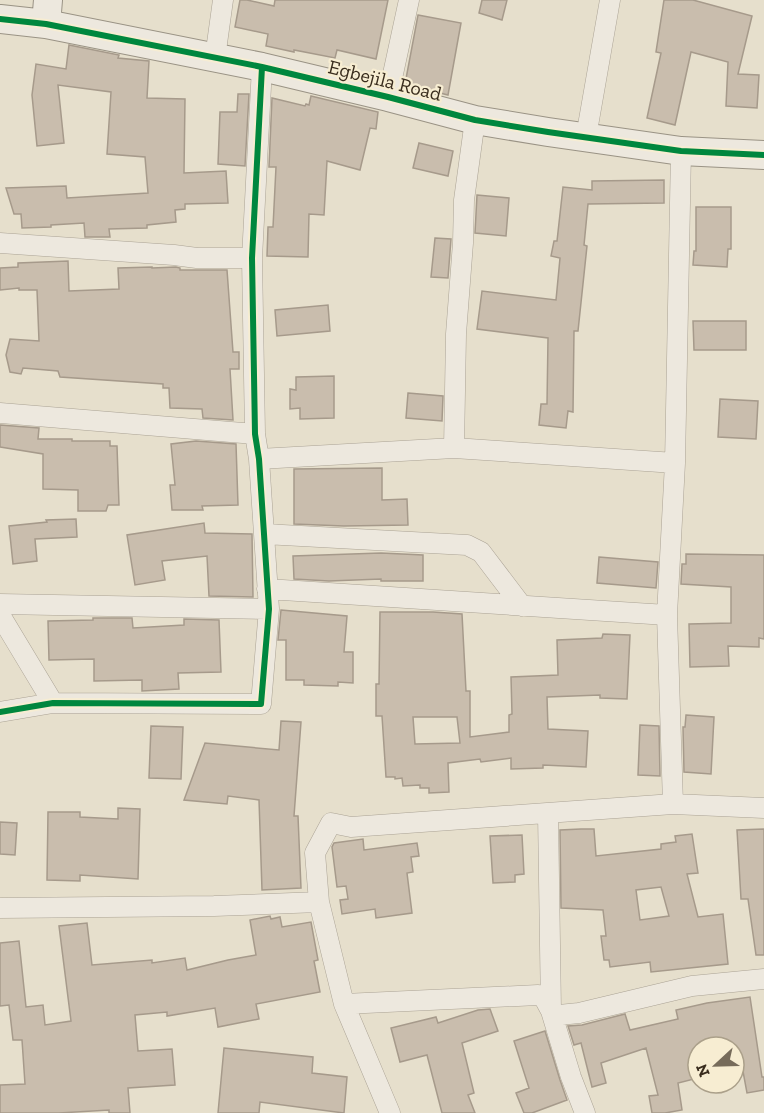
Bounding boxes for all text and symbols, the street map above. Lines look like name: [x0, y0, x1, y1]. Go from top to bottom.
street label: Egbejila Road: [326, 54, 444, 106]
north arrow: [686, 1035, 746, 1095]
text: N: [691, 1061, 714, 1080]

